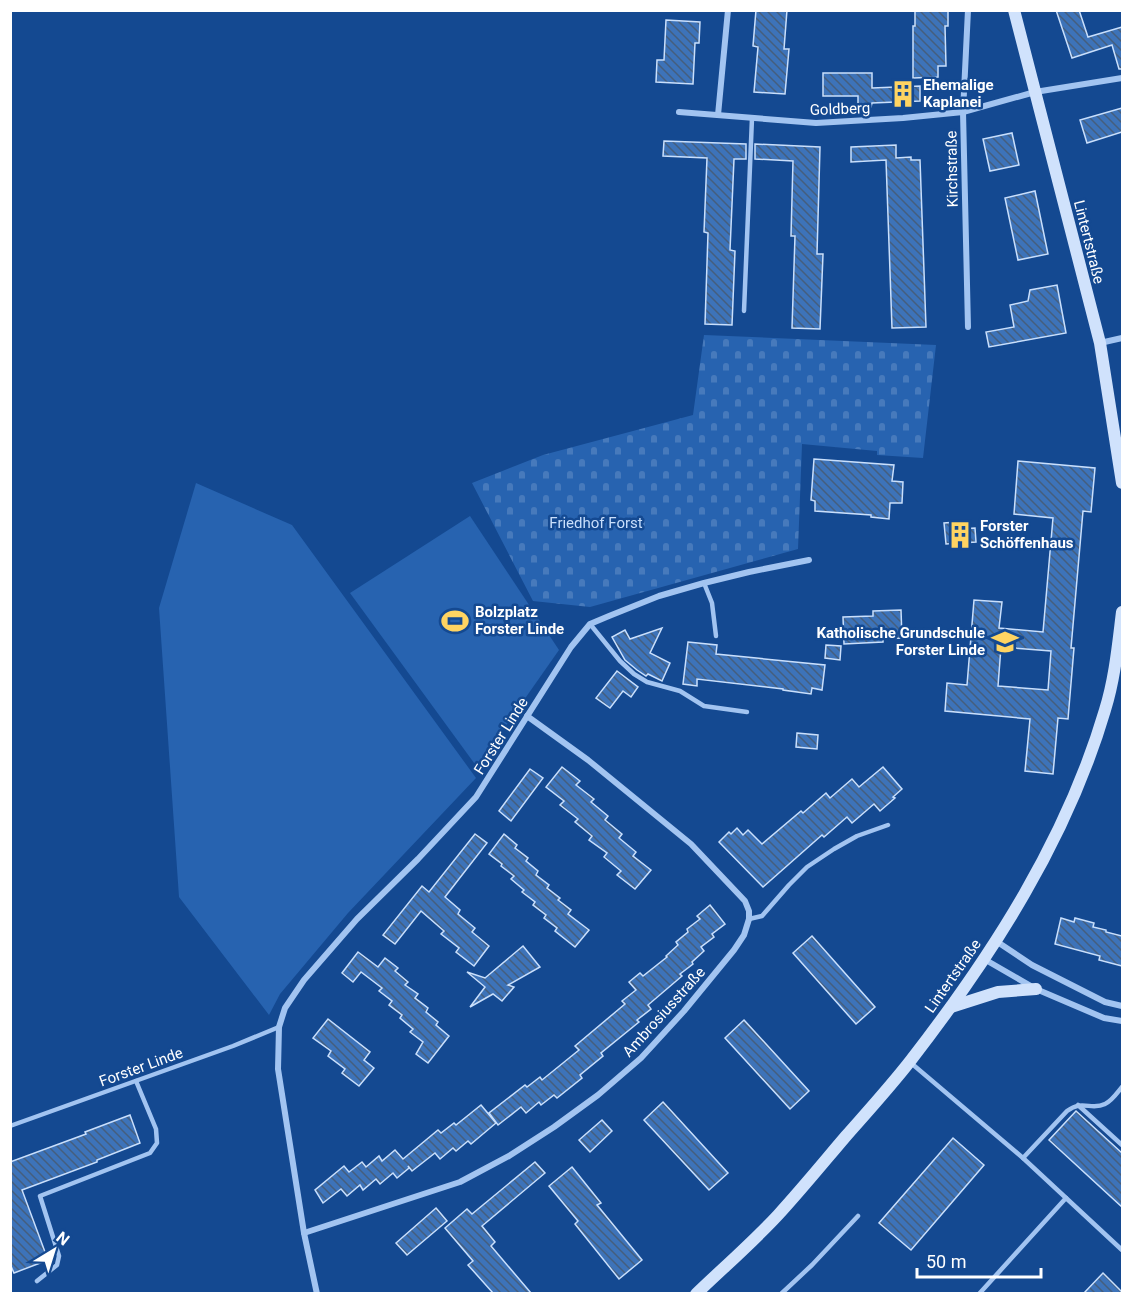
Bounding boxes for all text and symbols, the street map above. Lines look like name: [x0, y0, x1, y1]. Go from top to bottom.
place label: Ehemalige Kaplanei: [923, 76, 994, 111]
building icon: Ehemalige Kaplanei: [888, 79, 918, 109]
street label: Goldberg: [809, 99, 871, 119]
street label: Kirchstraße: [942, 131, 962, 207]
street label: Lintertstraße: [1070, 198, 1108, 286]
park label: Friedhof Forst: [549, 514, 643, 532]
place label: Forster Schöffenhaus: [980, 517, 1074, 552]
building icon: Forster Schöffenhaus: [945, 520, 975, 550]
place label: Bolzplatz Forster Linde: [475, 603, 564, 638]
sports icon: Bolzplatz Forster Linde: [440, 606, 470, 636]
place label: Katholische Grundschule Forster Linde: [816, 624, 985, 659]
school or university icon: Katholische Grundschule Forster Linde: [990, 627, 1020, 657]
street label: Forster Linde: [470, 694, 532, 778]
street label: Lintertstraße: [921, 936, 985, 1016]
street label: Ambrosiusstraße: [619, 963, 709, 1061]
street label: Forster Linde: [97, 1044, 185, 1090]
north arrow: [24, 1220, 84, 1280]
text: N: [53, 1228, 73, 1250]
scale bar: [917, 1241, 1042, 1279]
text: 50 m: [926, 1251, 966, 1272]

